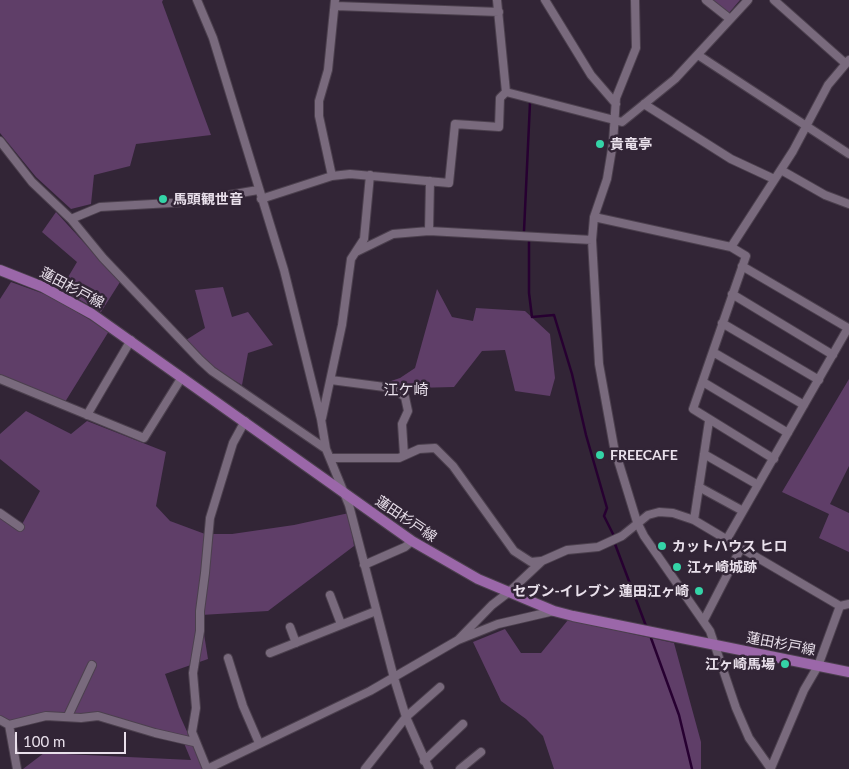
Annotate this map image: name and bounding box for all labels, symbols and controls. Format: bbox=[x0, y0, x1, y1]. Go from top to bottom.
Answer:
place label: 貴竜亭 bbox=[610, 136, 652, 152]
marker: 貴竜亭 bbox=[594, 138, 606, 150]
place label: 馬頭観世音 bbox=[173, 191, 243, 207]
marker: 馬頭観世音 bbox=[157, 193, 169, 205]
street label: 蓮田杉戸線 bbox=[37, 264, 107, 312]
district label: 江ケ崎 bbox=[384, 381, 428, 399]
place label: FREECAFE bbox=[610, 447, 678, 463]
marker: FREECAFE bbox=[594, 449, 606, 461]
street label: 蓮田杉戸線 bbox=[372, 492, 440, 546]
place label: カットハウス ヒロ bbox=[672, 538, 787, 554]
marker: カットハウス ヒロ bbox=[656, 540, 668, 552]
place label: 江ヶ崎城跡 bbox=[687, 559, 757, 575]
marker: 江ヶ崎城跡 bbox=[671, 561, 683, 573]
place label: セブン-イレブン 蓮田江ヶ崎 bbox=[512, 583, 689, 599]
marker: セブン-イレブン 蓮田江ヶ崎 bbox=[693, 585, 705, 597]
street label: 蓮田杉戸線 bbox=[745, 629, 817, 659]
place label: 江ヶ崎馬場 bbox=[705, 656, 775, 672]
marker: 江ヶ崎馬場 bbox=[779, 658, 791, 670]
scale bar bbox=[18, 722, 129, 754]
text: 100 m bbox=[23, 732, 65, 750]

